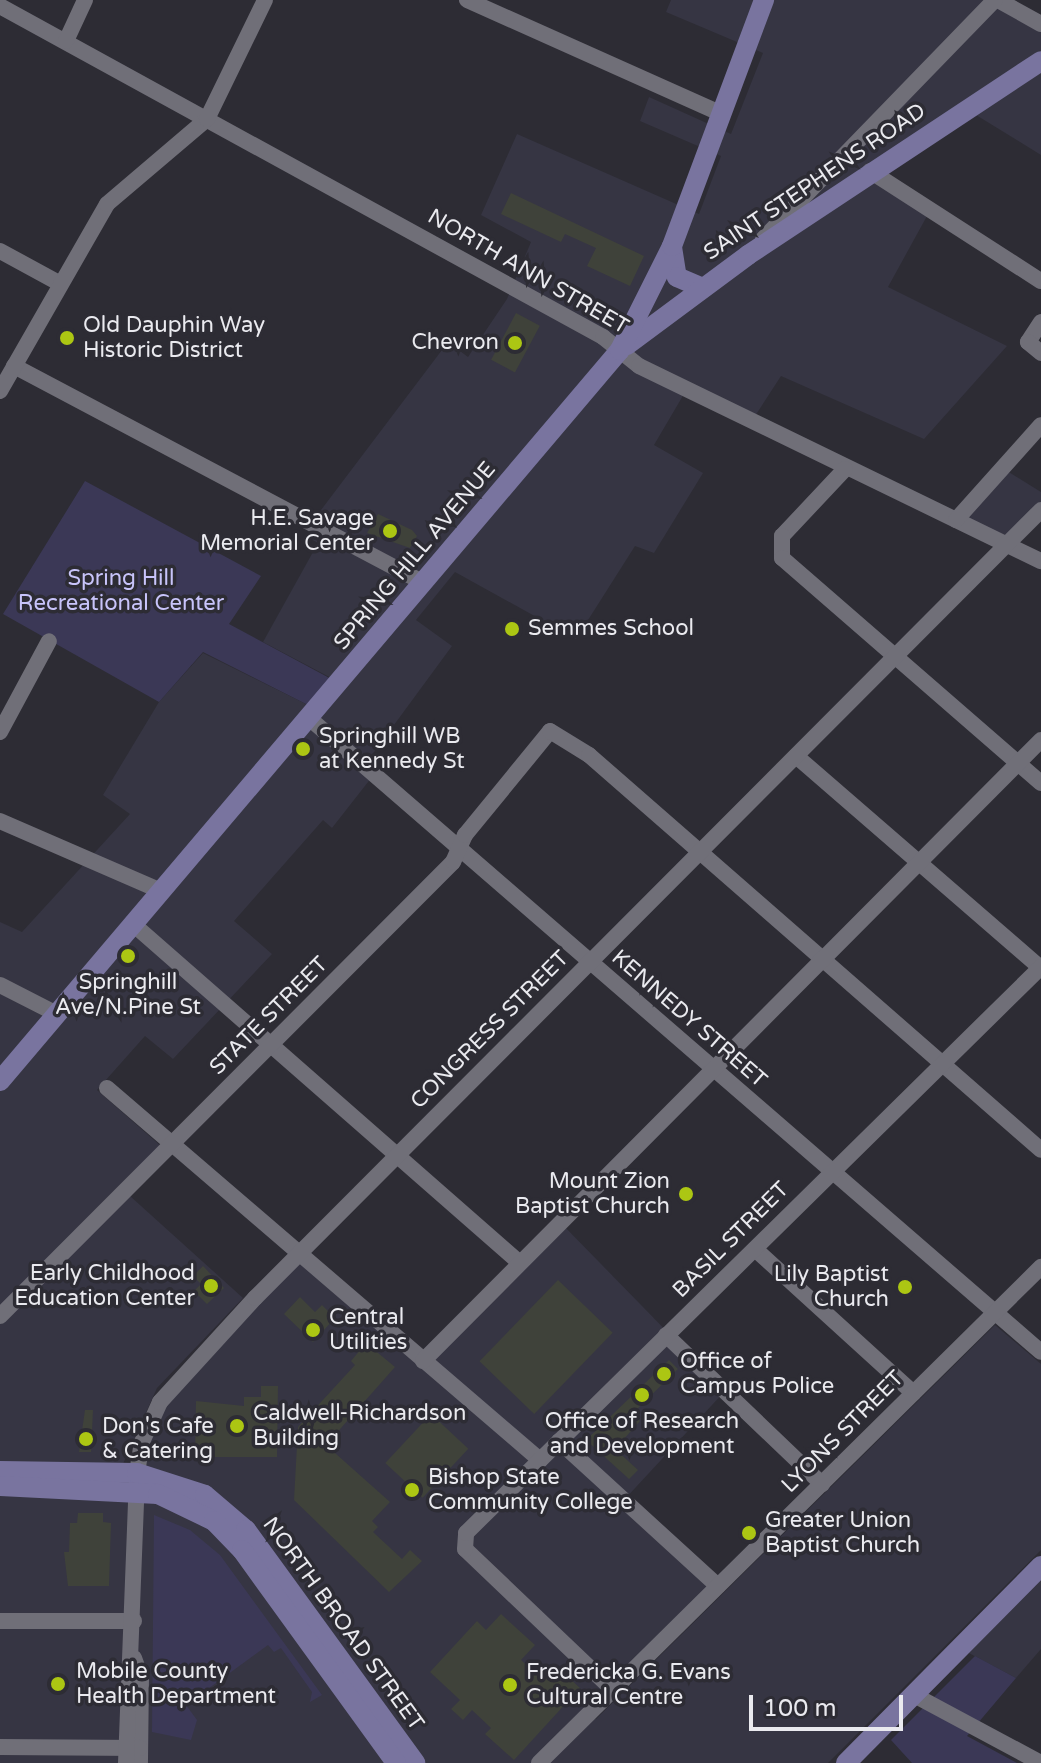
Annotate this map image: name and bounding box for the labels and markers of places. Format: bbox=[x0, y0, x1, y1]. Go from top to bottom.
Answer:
place label: Old Dauphin Way Historic District bbox=[83, 312, 265, 364]
marker: Old Dauphin Way Historic District bbox=[58, 329, 76, 347]
place label: Chevron bbox=[411, 330, 499, 356]
marker: Chevron bbox=[506, 334, 524, 352]
place label: H.E. Savage Memorial Center bbox=[200, 505, 374, 556]
marker: H.E. Savage Memorial Center bbox=[381, 522, 399, 540]
place label: Semmes School bbox=[528, 616, 694, 642]
marker: Semmes School bbox=[503, 620, 521, 638]
place label: Springhill WB at Kennedy St bbox=[319, 723, 465, 774]
marker: Springhill WB at Kennedy St bbox=[294, 740, 312, 758]
marker: Springhill Ave/N.Pine St bbox=[119, 947, 137, 965]
place label: Springhill Ave/N.Pine St bbox=[55, 969, 201, 1020]
place label: Mount Zion Baptist Church bbox=[515, 1168, 670, 1220]
marker: Mount Zion Baptist Church bbox=[677, 1185, 695, 1203]
place label: Early Childhood Education Center bbox=[14, 1260, 195, 1312]
place label: Lily Baptist Church bbox=[774, 1261, 889, 1312]
marker: Early Childhood Education Center bbox=[202, 1277, 220, 1295]
marker: Lily Baptist Church bbox=[896, 1278, 914, 1296]
place label: Central Utilities bbox=[329, 1304, 407, 1356]
marker: Central Utilities bbox=[304, 1321, 322, 1339]
place label: Office of Campus Police bbox=[680, 1348, 834, 1400]
marker: Office of Campus Police bbox=[655, 1365, 673, 1383]
marker: Office of Research and Development bbox=[633, 1386, 651, 1404]
place label: Caldwell-Richardson Building bbox=[253, 1400, 466, 1452]
place label: Office of Research and Development bbox=[545, 1408, 739, 1460]
place label: Don's Cafe & Catering bbox=[102, 1413, 214, 1464]
marker: Caldwell-Richardson Building bbox=[228, 1417, 246, 1435]
marker: Don's Cafe & Catering bbox=[77, 1430, 95, 1448]
place label: Bishop State Community College bbox=[428, 1464, 633, 1516]
marker: Bishop State Community College bbox=[403, 1481, 421, 1499]
place label: Greater Union Baptist Church bbox=[765, 1507, 920, 1558]
marker: Greater Union Baptist Church bbox=[740, 1524, 758, 1542]
place label: Mobile County Health Department bbox=[76, 1658, 276, 1710]
place label: Fredericka G. Evans Cultural Centre bbox=[526, 1659, 731, 1710]
marker: Mobile County Health Department bbox=[47, 1673, 69, 1695]
marker: Fredericka G. Evans Cultural Centre bbox=[501, 1676, 519, 1694]

